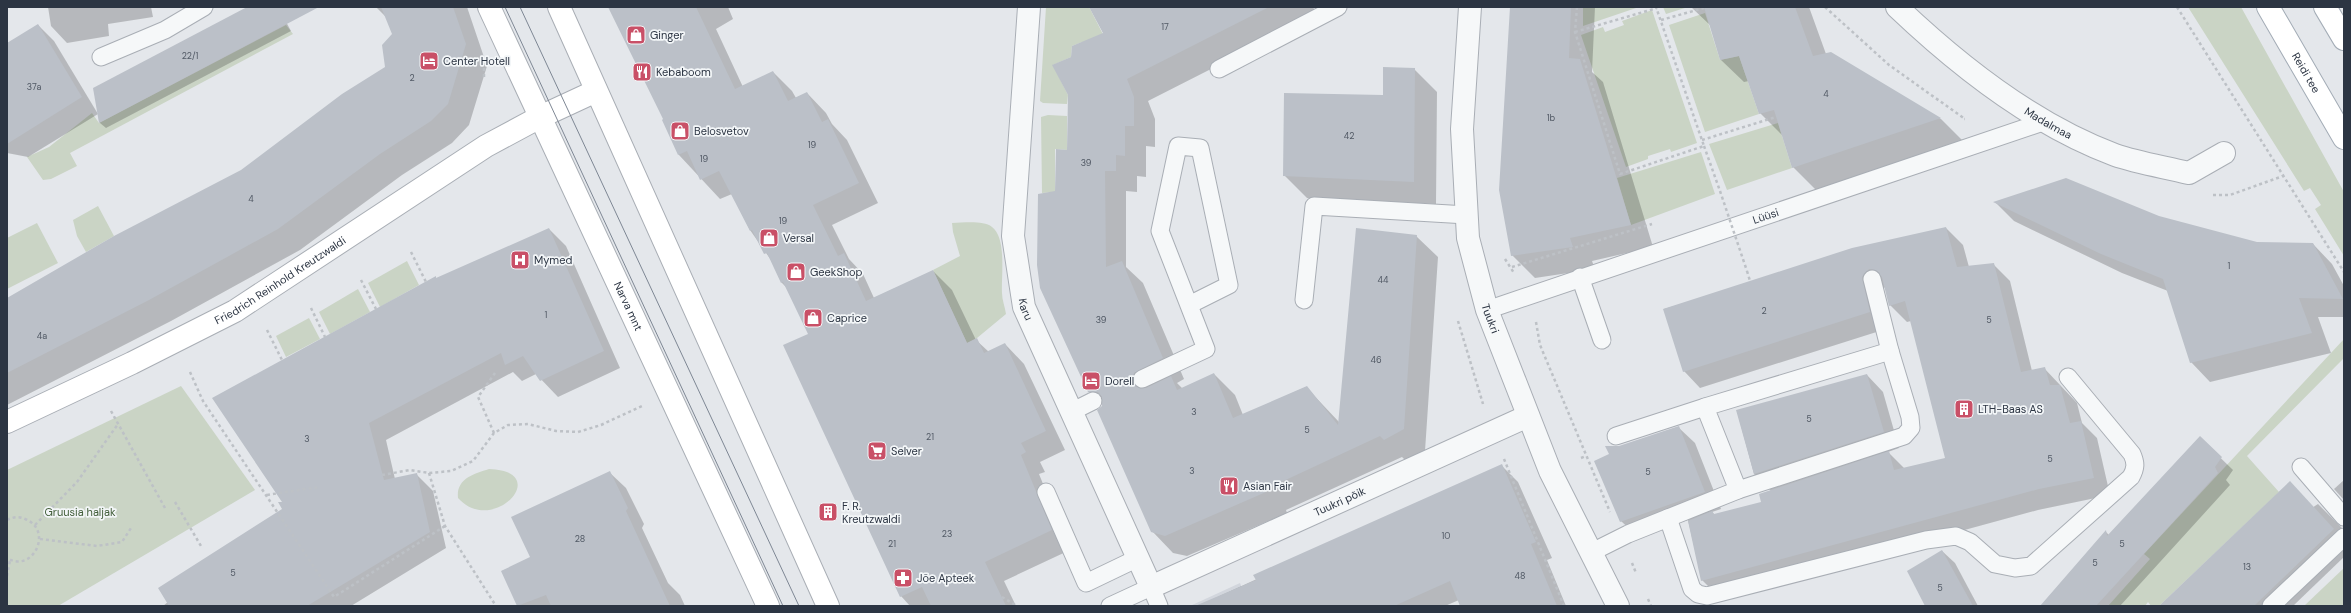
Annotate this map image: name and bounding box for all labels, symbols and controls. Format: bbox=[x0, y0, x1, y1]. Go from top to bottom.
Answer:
house number: 17 bbox=[1161, 21, 1169, 33]
shop icon: Ginger bbox=[625, 24, 647, 46]
place label: Ginger bbox=[650, 28, 684, 42]
house number: 22/1 bbox=[182, 50, 199, 62]
hotel icon: Center Hotell bbox=[418, 50, 440, 72]
street label: Reidi tee bbox=[2289, 50, 2323, 95]
place label: Center Hotell bbox=[443, 54, 510, 68]
restaurant icon: Kebaboom bbox=[631, 61, 653, 83]
place label: Kebaboom bbox=[656, 65, 711, 79]
house number: 2 bbox=[409, 72, 415, 84]
house number: 37a bbox=[27, 81, 41, 93]
house number: 4 bbox=[1823, 88, 1829, 100]
street label: Madalmaa bbox=[2022, 104, 2074, 142]
house number: 1b bbox=[1547, 112, 1556, 124]
shop icon: Belosvetov bbox=[669, 120, 691, 142]
place label: Belosvetov bbox=[694, 124, 749, 138]
house number: 42 bbox=[1344, 130, 1354, 142]
house number: 19 bbox=[808, 139, 817, 151]
house number: 19 bbox=[700, 153, 709, 165]
house number: 39 bbox=[1081, 157, 1092, 169]
house number: 4 bbox=[248, 193, 254, 205]
street label: Lüüsi bbox=[1751, 205, 1780, 227]
house number: 19 bbox=[779, 215, 788, 227]
shop icon: Versal bbox=[758, 227, 780, 249]
place label: Versal bbox=[783, 231, 814, 245]
street label: Friedrich Reinhold Kreutzwaldi bbox=[212, 233, 348, 327]
hospital icon: Mymed bbox=[509, 249, 531, 271]
place label: Mymed bbox=[534, 253, 572, 267]
house number: 1 bbox=[2228, 260, 2231, 272]
shop icon: GeekShop bbox=[785, 261, 807, 283]
place label: GeekShop bbox=[810, 265, 863, 279]
house number: 44 bbox=[1378, 274, 1389, 286]
street label: Narva mnt bbox=[611, 279, 646, 333]
street label: Karu bbox=[1016, 297, 1036, 323]
street label: Tuukri bbox=[1479, 302, 1502, 335]
house number: 2 bbox=[1761, 305, 1767, 317]
shop icon: Caprice bbox=[802, 307, 824, 329]
house number: 1 bbox=[545, 309, 548, 321]
place label: Caprice bbox=[827, 311, 867, 325]
house number: 39 bbox=[1096, 314, 1107, 326]
house number: 5 bbox=[1986, 314, 1992, 326]
house number: 4a bbox=[37, 330, 47, 342]
house number: 46 bbox=[1370, 354, 1382, 366]
hotel icon: Dorell bbox=[1080, 370, 1102, 392]
place label: Dorell bbox=[1105, 374, 1134, 388]
building icon: LTH-Baas AS bbox=[1953, 398, 1975, 420]
place label: LTH-Baas AS bbox=[1978, 402, 2043, 416]
house number: 3 bbox=[1191, 406, 1197, 418]
house number: 5 bbox=[1806, 413, 1812, 425]
house number: 5 bbox=[1304, 424, 1310, 436]
house number: 21 bbox=[926, 431, 934, 443]
house number: 3 bbox=[304, 433, 310, 445]
supermarket icon: Selver bbox=[866, 440, 888, 462]
place label: Selver bbox=[891, 444, 922, 458]
house number: 5 bbox=[2047, 453, 2053, 465]
house number: 3 bbox=[1189, 465, 1195, 477]
house number: 5 bbox=[1645, 466, 1651, 478]
restaurant icon: Asian Fair bbox=[1218, 475, 1240, 497]
place label: Asian Fair bbox=[1243, 479, 1292, 493]
street label: Tuukri põik bbox=[1312, 484, 1368, 519]
place label: F. R. Kreutzwaldi bbox=[842, 499, 900, 526]
building icon: F. R. Kreutzwaldi bbox=[817, 501, 839, 523]
park label: Gruusia haljak bbox=[44, 505, 116, 519]
house number: 23 bbox=[942, 528, 952, 540]
house number: 10 bbox=[1442, 530, 1450, 542]
house number: 28 bbox=[575, 533, 585, 545]
house number: 21 bbox=[888, 538, 896, 550]
house number: 5 bbox=[2119, 538, 2125, 550]
house number: 5 bbox=[2092, 557, 2098, 569]
house number: 13 bbox=[2243, 561, 2251, 573]
house number: 5 bbox=[230, 567, 236, 579]
pharmacy icon: Jõe Apteek bbox=[892, 567, 914, 589]
house number: 48 bbox=[1515, 570, 1525, 582]
place label: Jõe Apteek bbox=[917, 571, 975, 585]
house number: 5 bbox=[1937, 582, 1943, 594]

